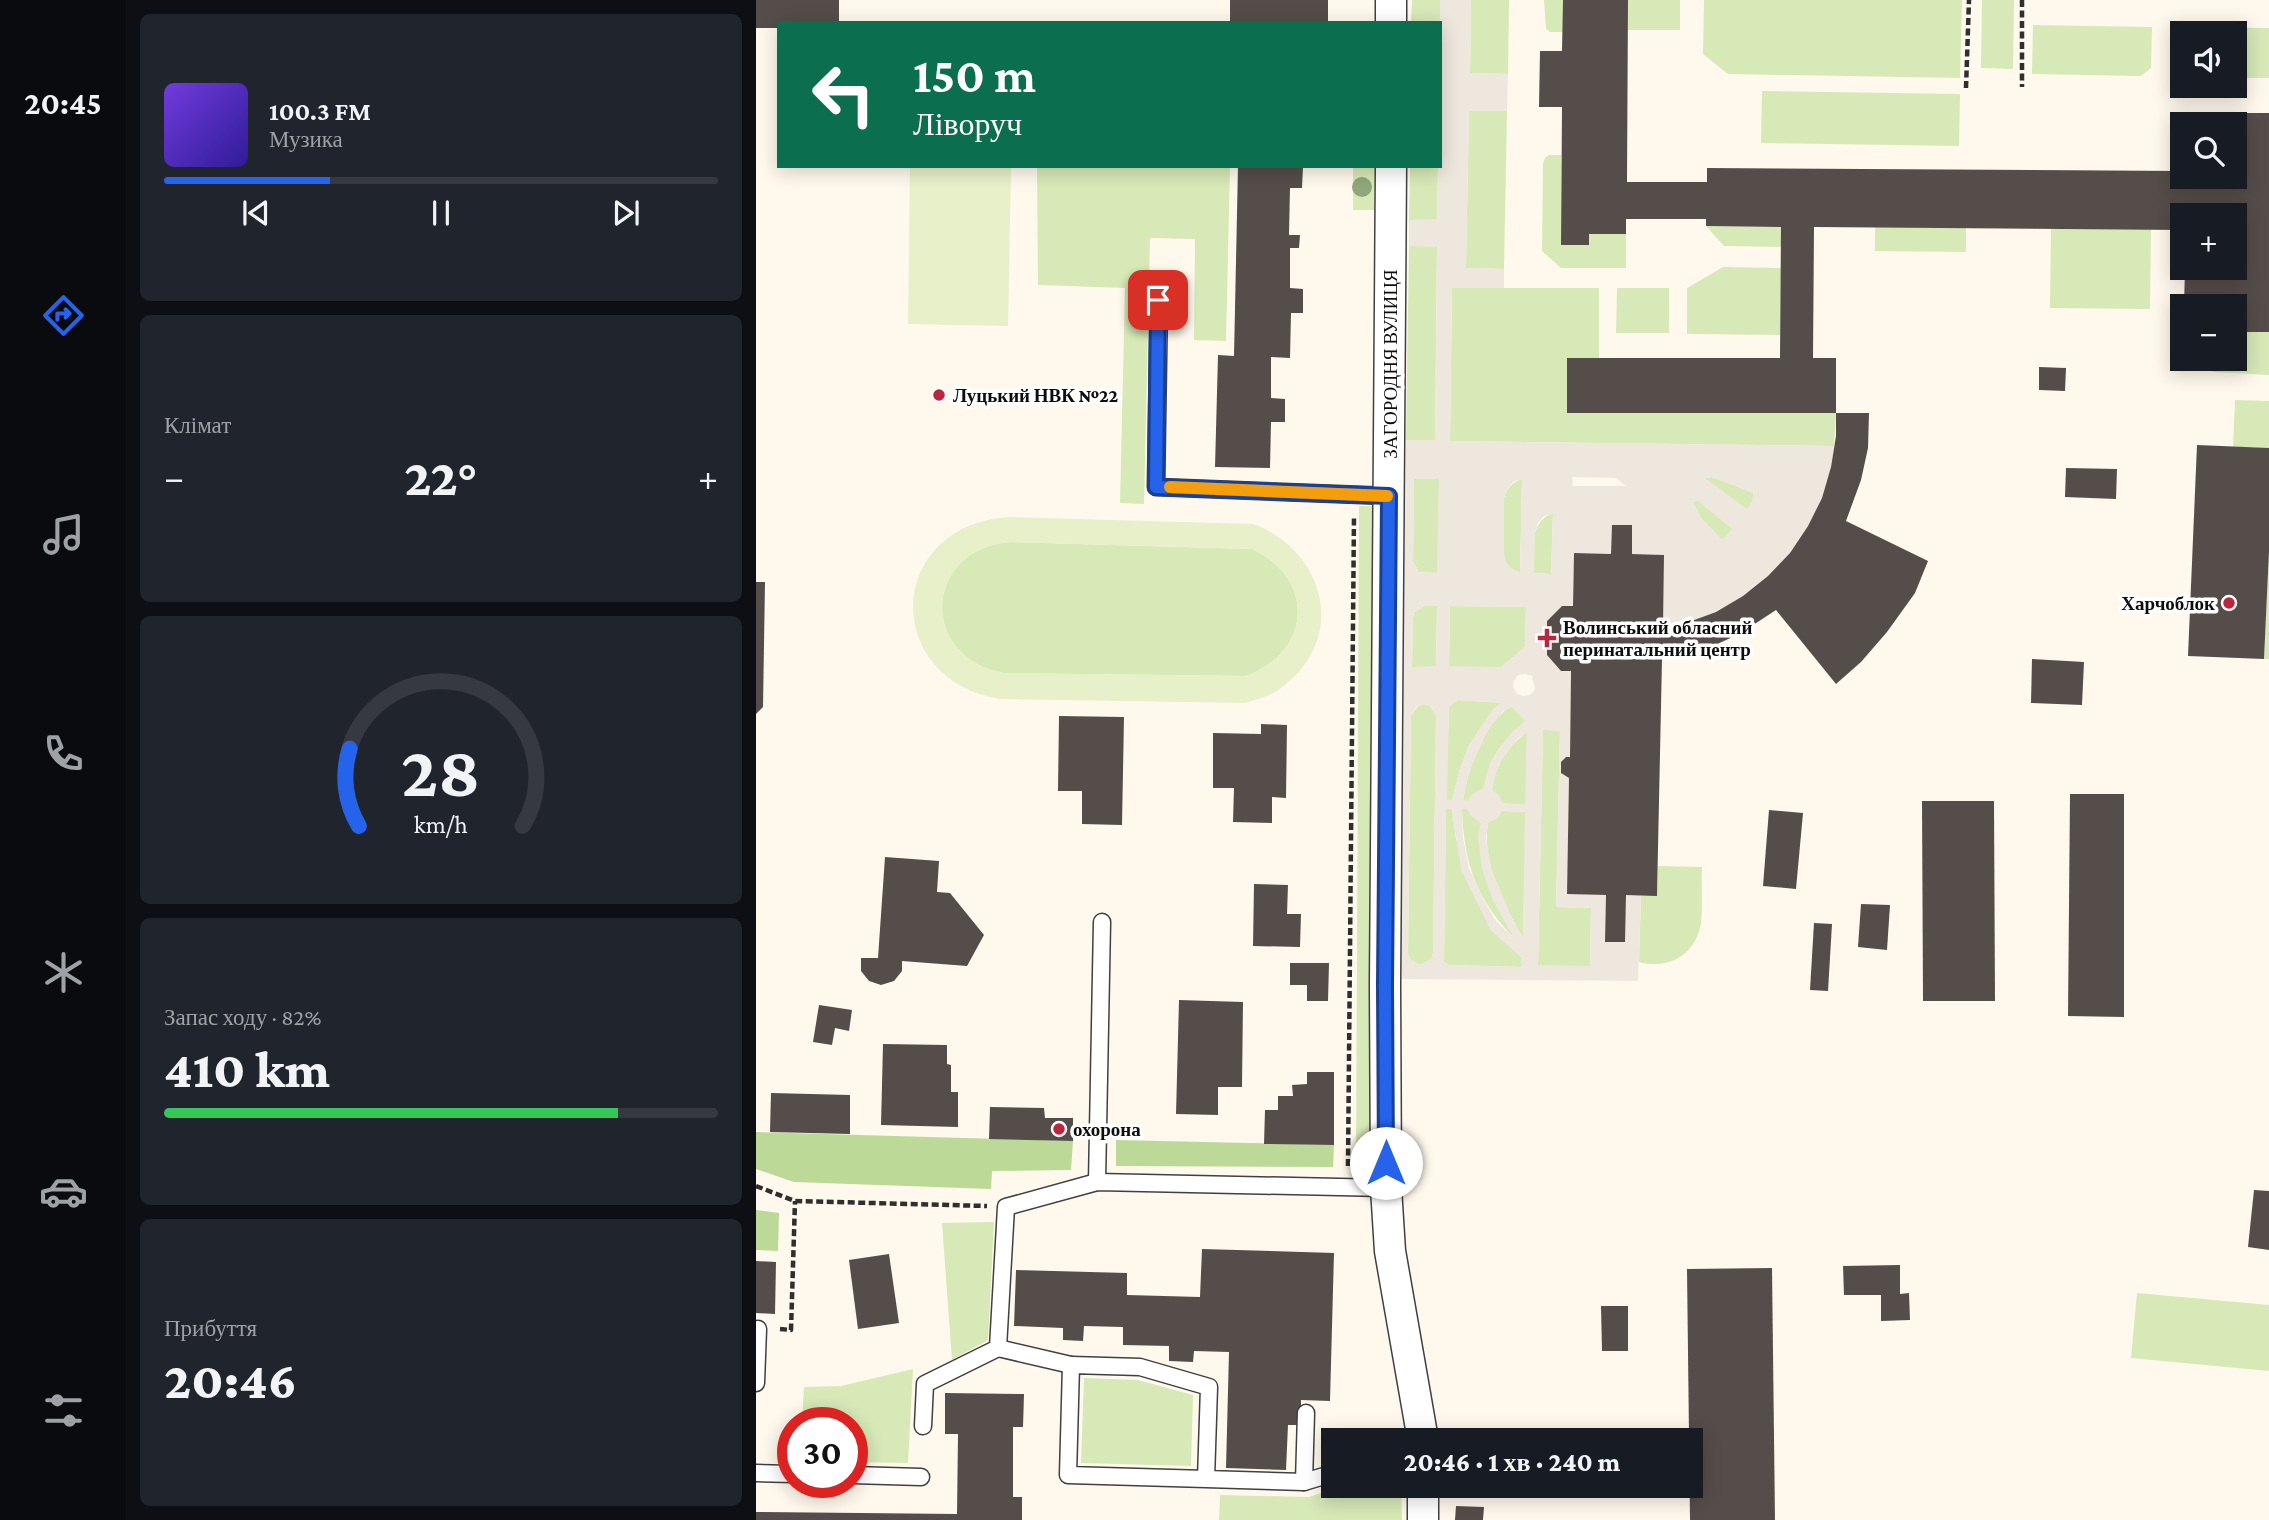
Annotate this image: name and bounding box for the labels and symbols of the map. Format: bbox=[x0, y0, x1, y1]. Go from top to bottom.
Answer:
street label: ЗАГОРОДНЯ ВУЛИЦЯ bbox=[1380, 269, 1401, 459]
pin bbox=[1128, 270, 1188, 330]
place label: Луцький НВК №22 bbox=[953, 385, 1119, 406]
marker: Луцький НВК №22 bbox=[931, 387, 947, 403]
place label: Харчоблок bbox=[2121, 593, 2215, 614]
marker: Харчоблок bbox=[2221, 595, 2237, 611]
place label: Волинський обласний перинатальний центр bbox=[1563, 617, 1752, 660]
marker: Волинський обласний перинатальний центр bbox=[1537, 628, 1557, 648]
place label: охорона bbox=[1073, 1119, 1141, 1140]
marker: охорона bbox=[1051, 1121, 1067, 1137]
position arrow bbox=[1349, 1126, 1423, 1200]
speed limit sign: 30 bbox=[777, 1407, 868, 1498]

